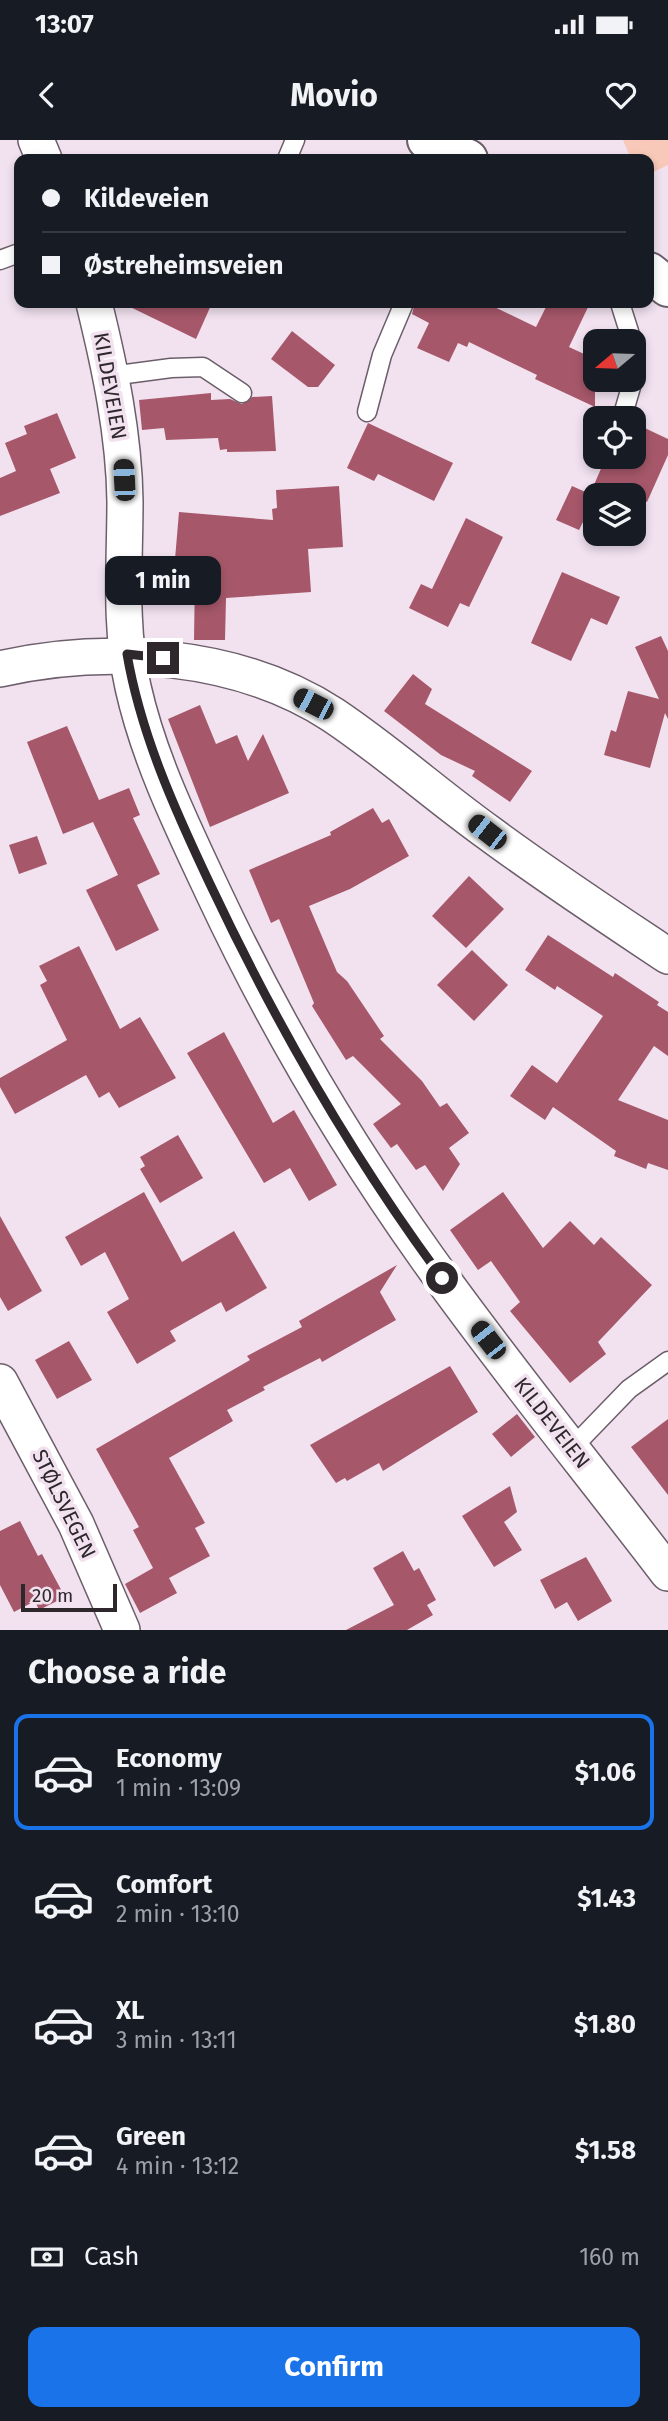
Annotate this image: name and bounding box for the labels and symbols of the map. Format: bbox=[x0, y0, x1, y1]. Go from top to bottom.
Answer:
north arrow bbox=[583, 329, 646, 392]
street label: KILDEVEIEN bbox=[88, 330, 132, 442]
car bbox=[113, 458, 136, 502]
callout: 1 min bbox=[105, 556, 221, 606]
route end bbox=[147, 642, 179, 674]
car bbox=[290, 685, 337, 723]
car bbox=[464, 811, 511, 853]
route start bbox=[426, 1262, 458, 1294]
car bbox=[467, 1317, 510, 1363]
street label: KILDEVEIEN bbox=[508, 1372, 596, 1474]
street label: STØLSVEGEN bbox=[26, 1445, 102, 1563]
scale bar bbox=[21, 1581, 117, 1613]

